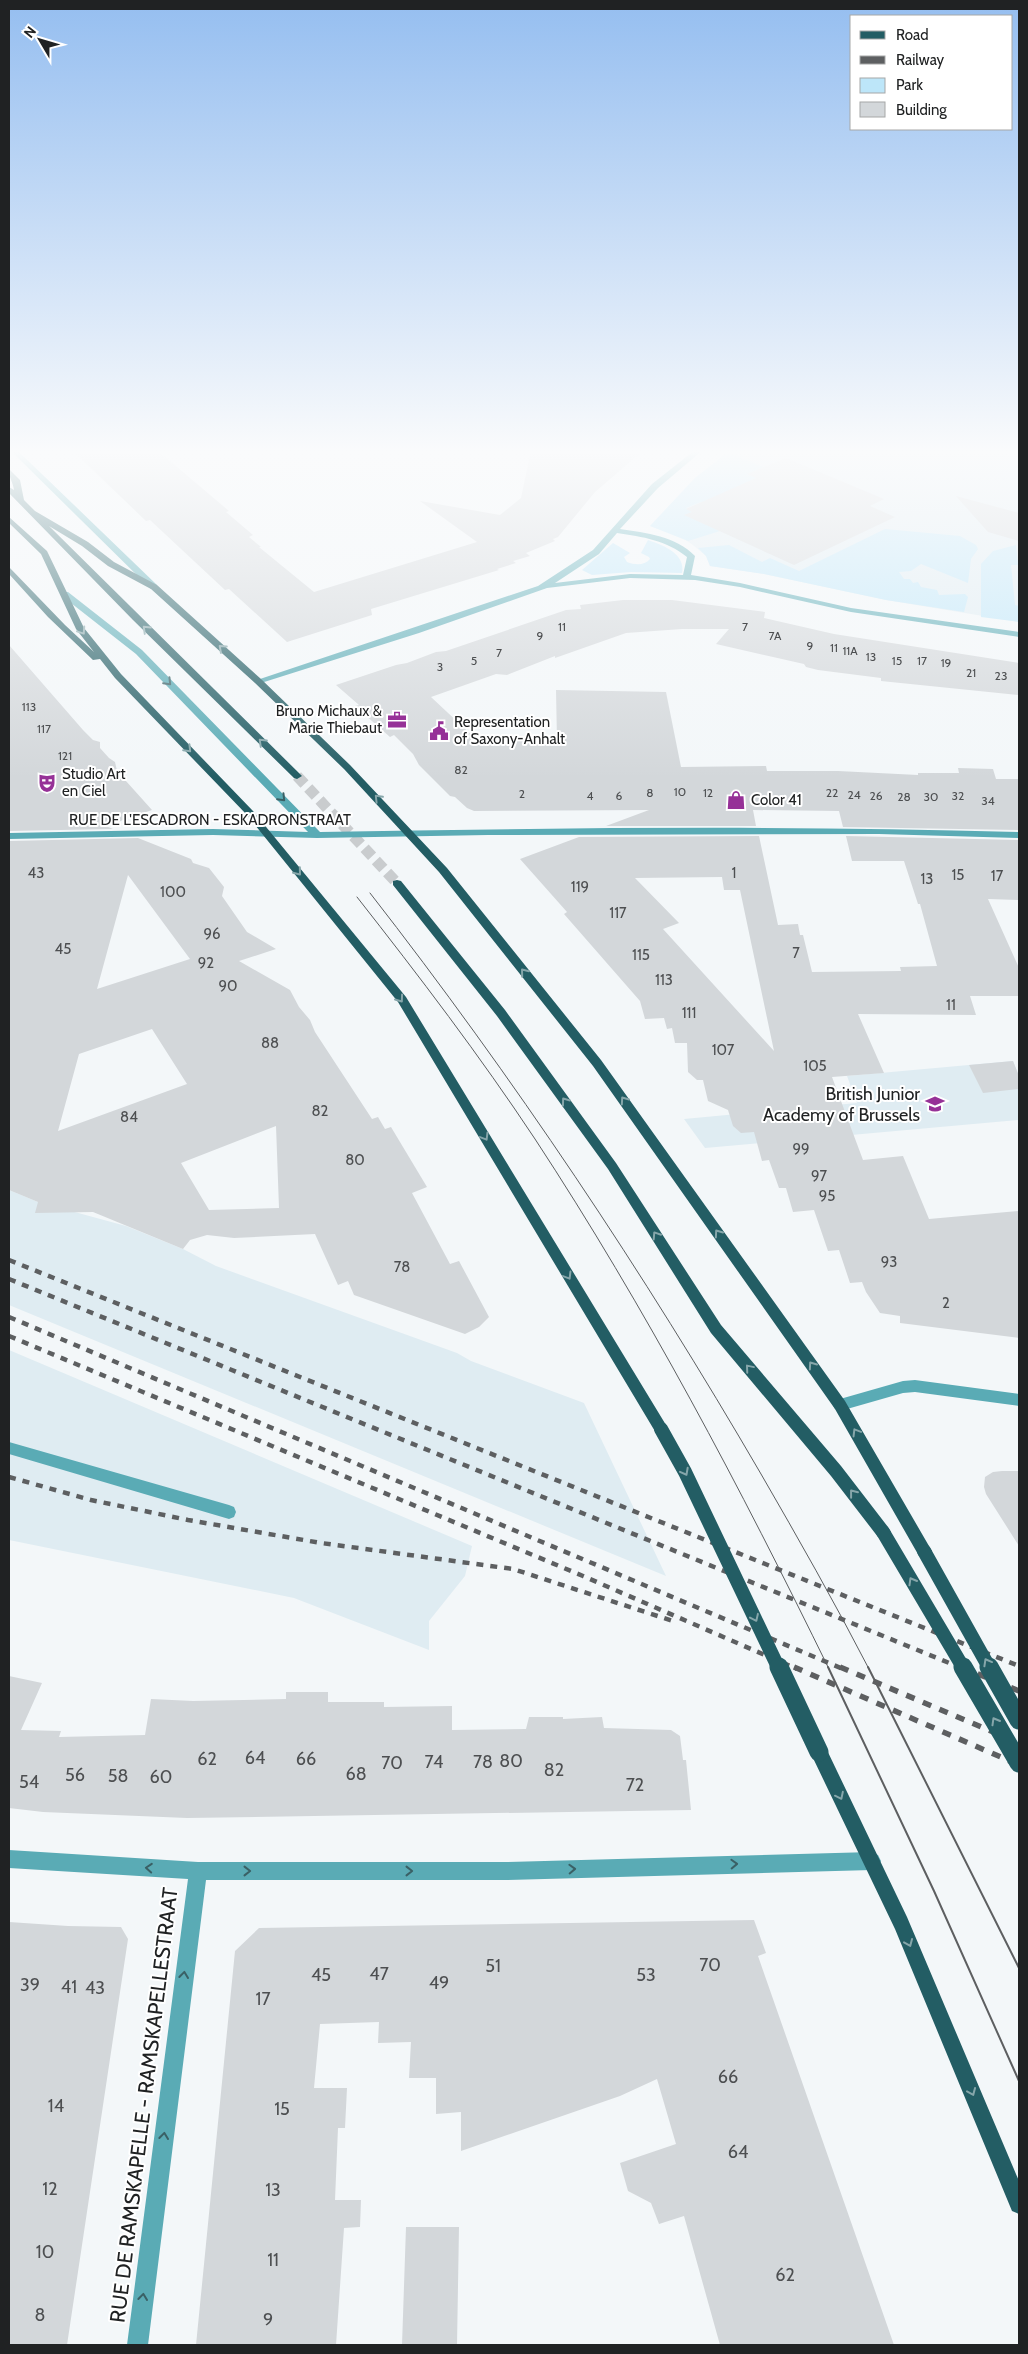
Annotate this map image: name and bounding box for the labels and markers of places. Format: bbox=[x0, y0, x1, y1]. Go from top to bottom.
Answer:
place label: Bruno Michaux & Marie Thiebaut bbox=[276, 702, 382, 737]
office icon: Bruno Michaux & Marie Thiebaut bbox=[386, 709, 408, 731]
place label: Representation of Saxony-Anhalt bbox=[454, 713, 565, 748]
public building icon: Representation of Saxony-Anhalt bbox=[428, 720, 450, 742]
place label: Studio Art en Ciel bbox=[62, 765, 126, 800]
theatre icon: Studio Art en Ciel bbox=[36, 772, 58, 794]
shop icon: Color 41 bbox=[725, 789, 747, 811]
place label: Color 41 bbox=[751, 791, 802, 809]
place label: British Junior Academy of Brussels bbox=[763, 1083, 920, 1126]
school or university icon: British Junior Academy of Brussels bbox=[924, 1093, 946, 1115]

